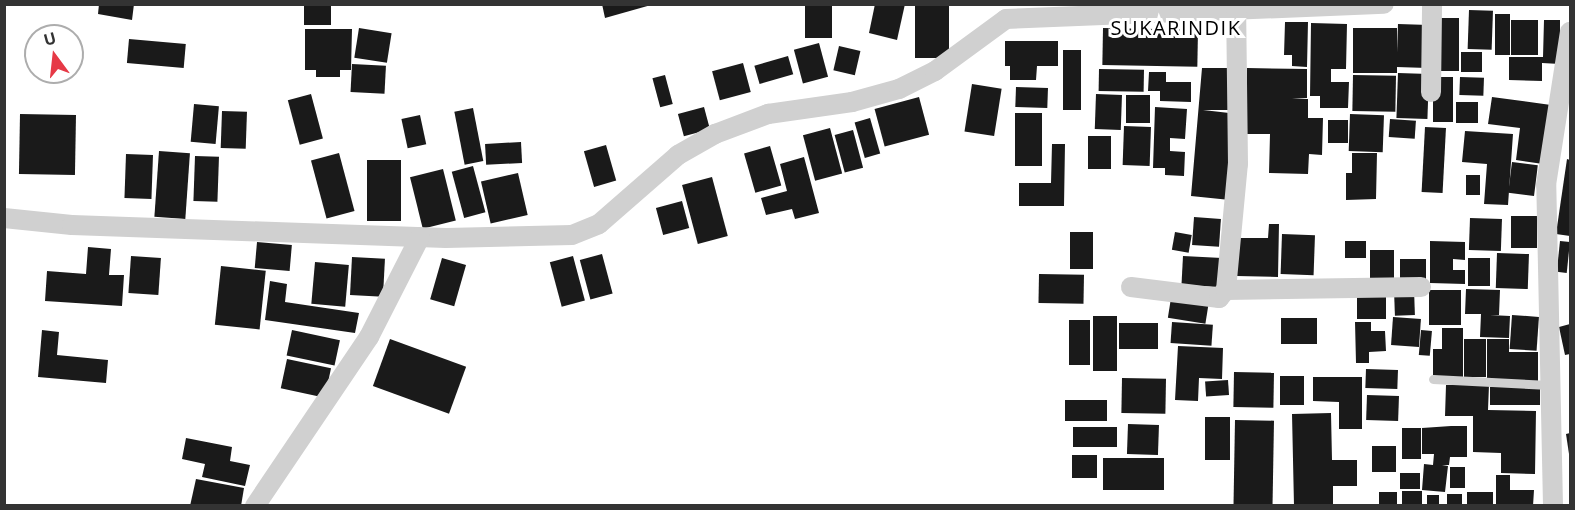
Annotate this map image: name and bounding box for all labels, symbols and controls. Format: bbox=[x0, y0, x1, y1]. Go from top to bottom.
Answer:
district label: SUKARINDIK bbox=[1111, 15, 1241, 39]
north arrow bbox=[24, 24, 84, 84]
text: U bbox=[41, 26, 59, 51]

